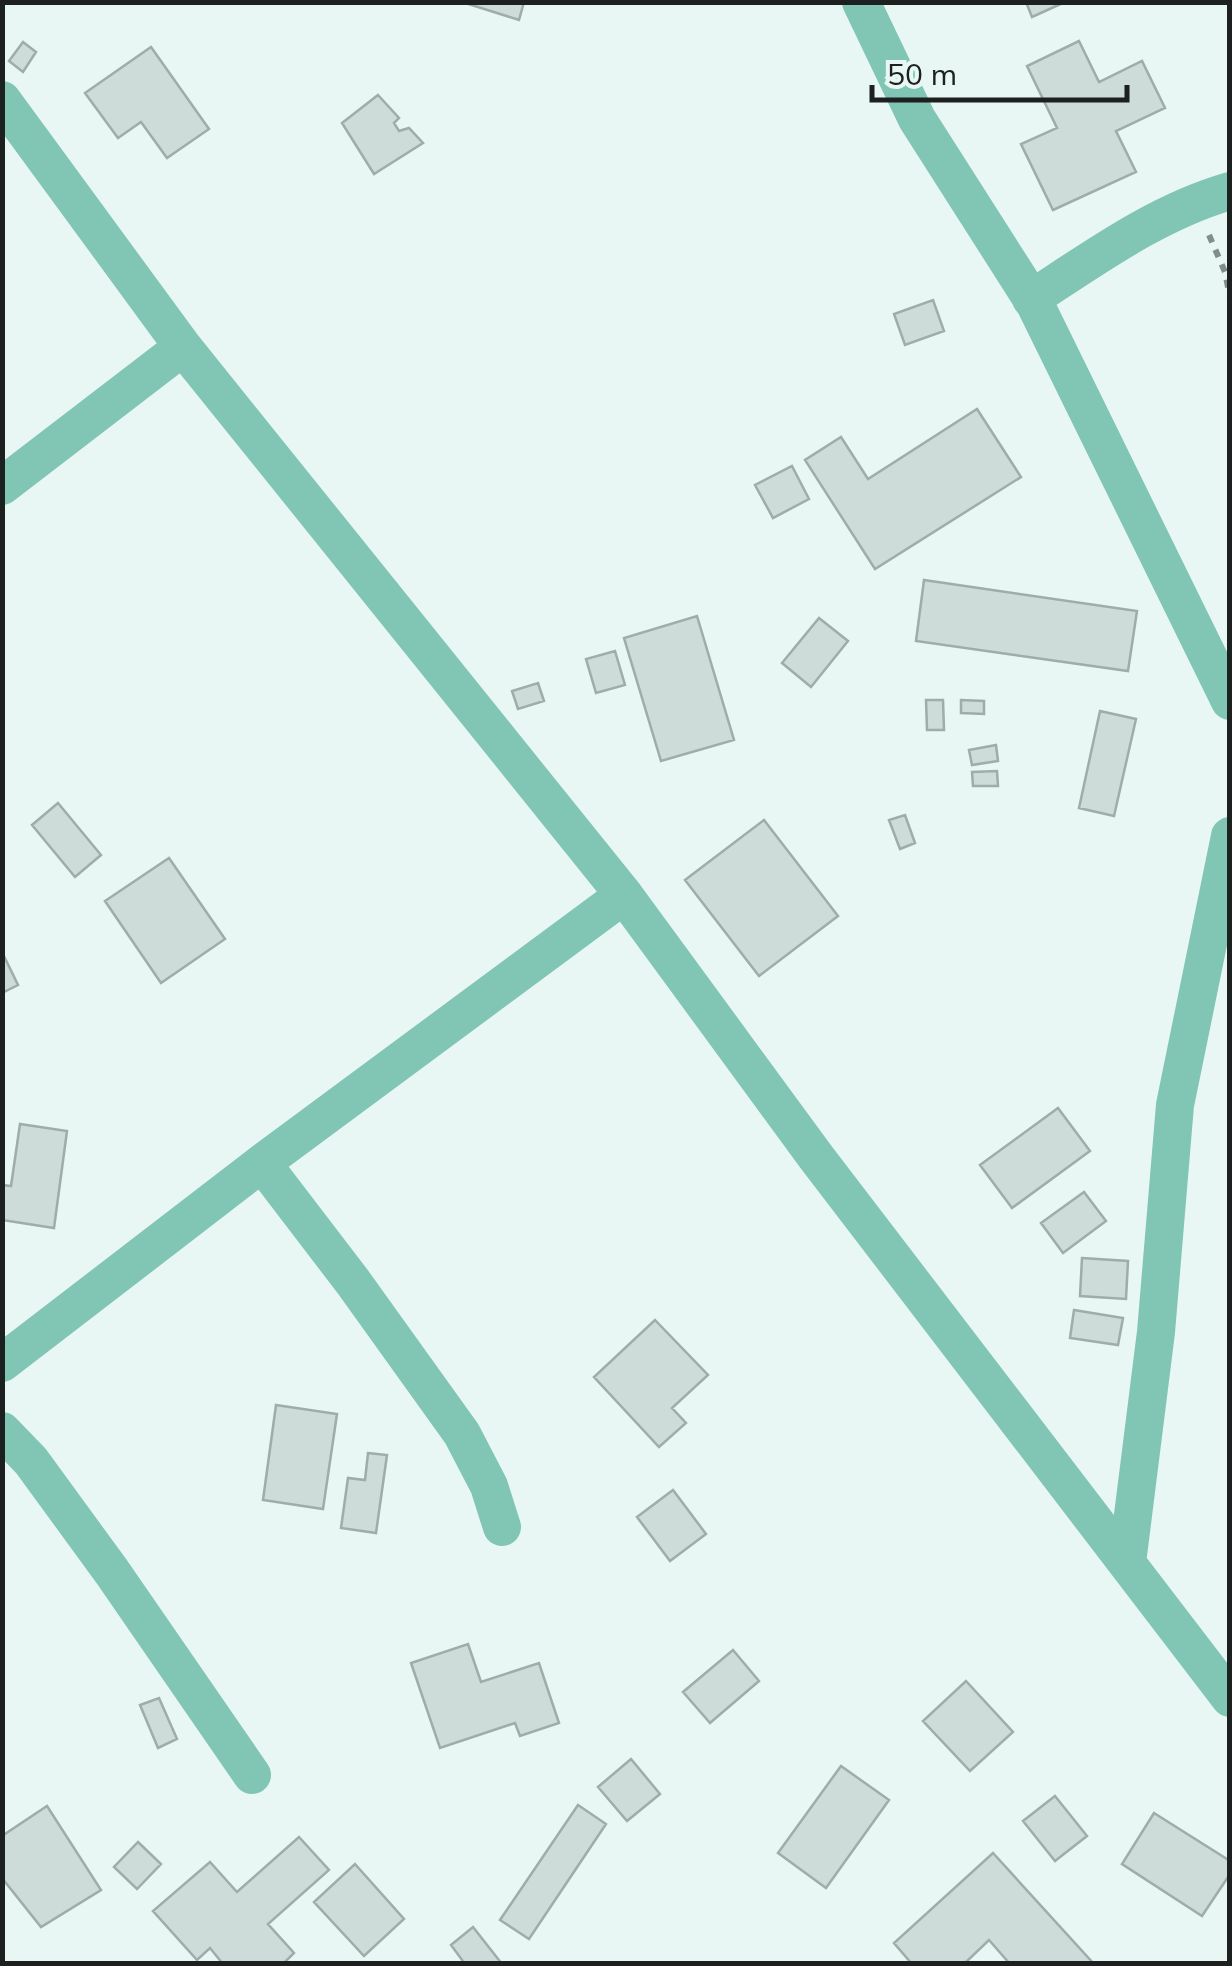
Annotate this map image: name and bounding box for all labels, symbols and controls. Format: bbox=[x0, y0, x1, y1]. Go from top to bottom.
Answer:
scale bar bbox=[872, 40, 1127, 102]
text: 50 m bbox=[887, 55, 957, 93]

